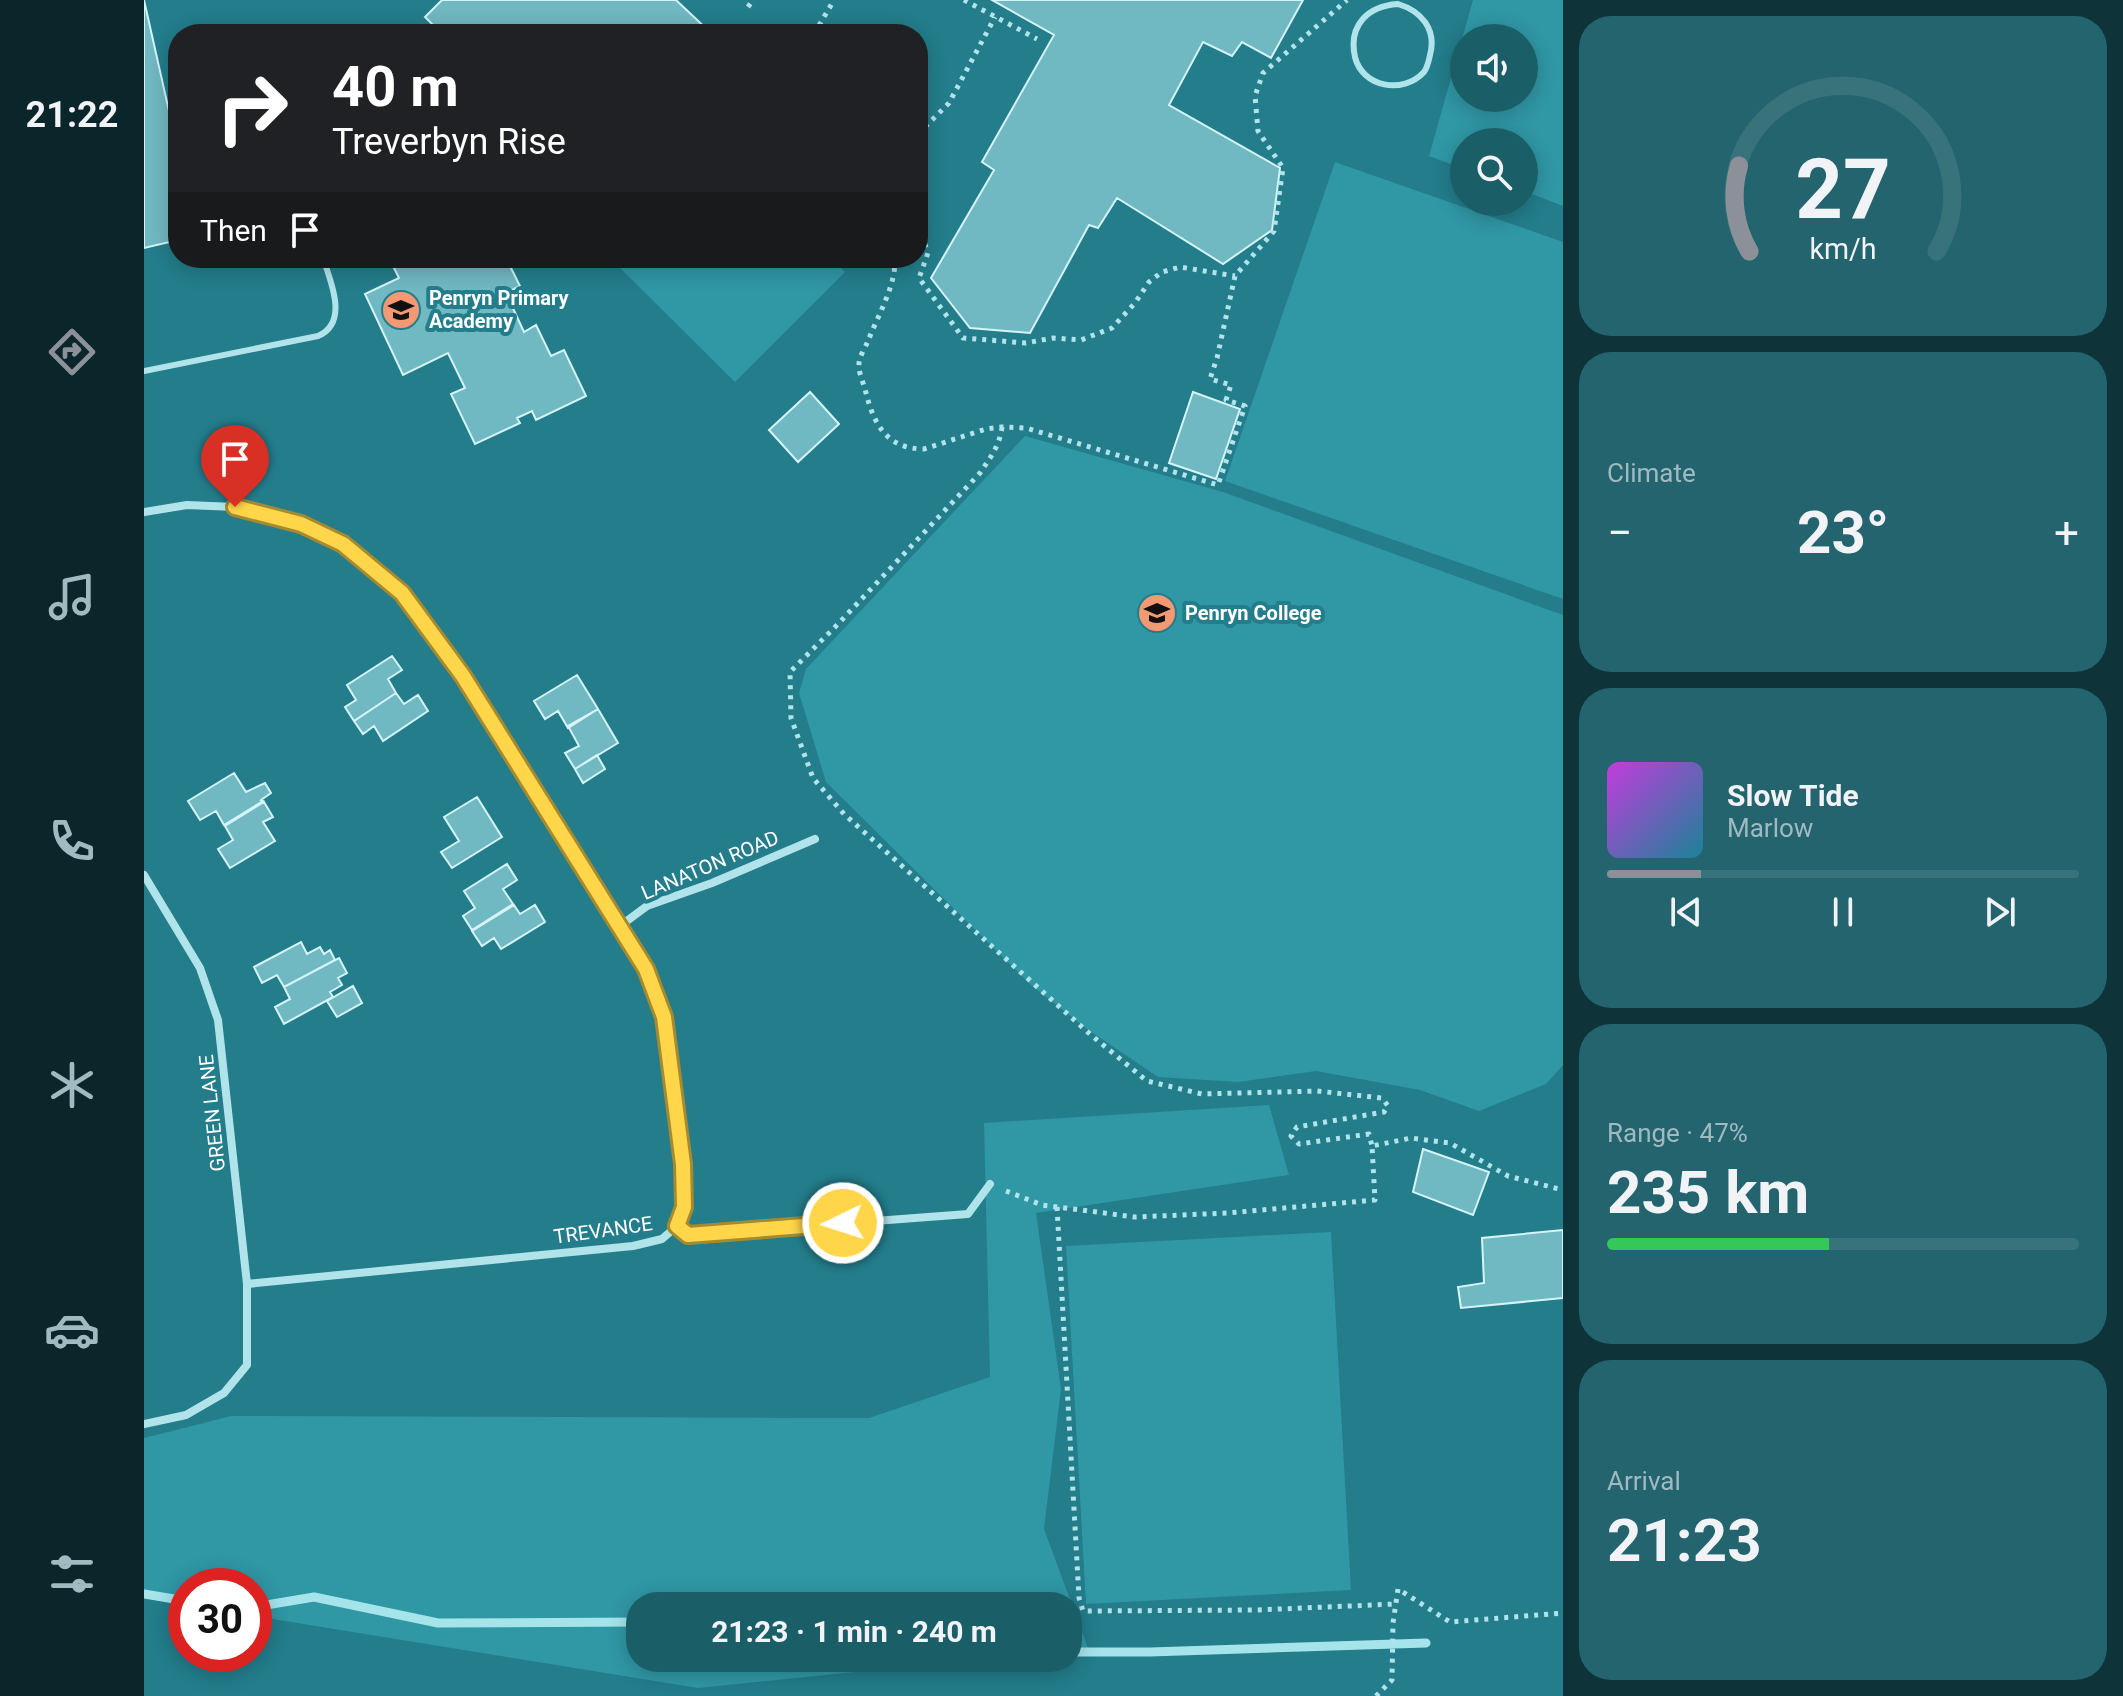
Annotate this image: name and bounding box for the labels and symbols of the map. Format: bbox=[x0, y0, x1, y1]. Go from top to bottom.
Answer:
place label: Penryn Primary Academy bbox=[429, 286, 570, 333]
school or university icon: Penryn Primary Academy bbox=[380, 289, 422, 331]
pin bbox=[201, 425, 269, 507]
school or university icon: Penryn College bbox=[1136, 592, 1178, 634]
place label: Penryn College bbox=[1185, 601, 1322, 625]
street label: LANATON ROAD bbox=[638, 825, 782, 905]
street label: GREEN LANE bbox=[194, 1053, 230, 1173]
position arrow bbox=[801, 1181, 885, 1265]
street label: TREVANCE bbox=[552, 1211, 654, 1249]
speed limit sign: 30 bbox=[168, 1568, 272, 1672]

